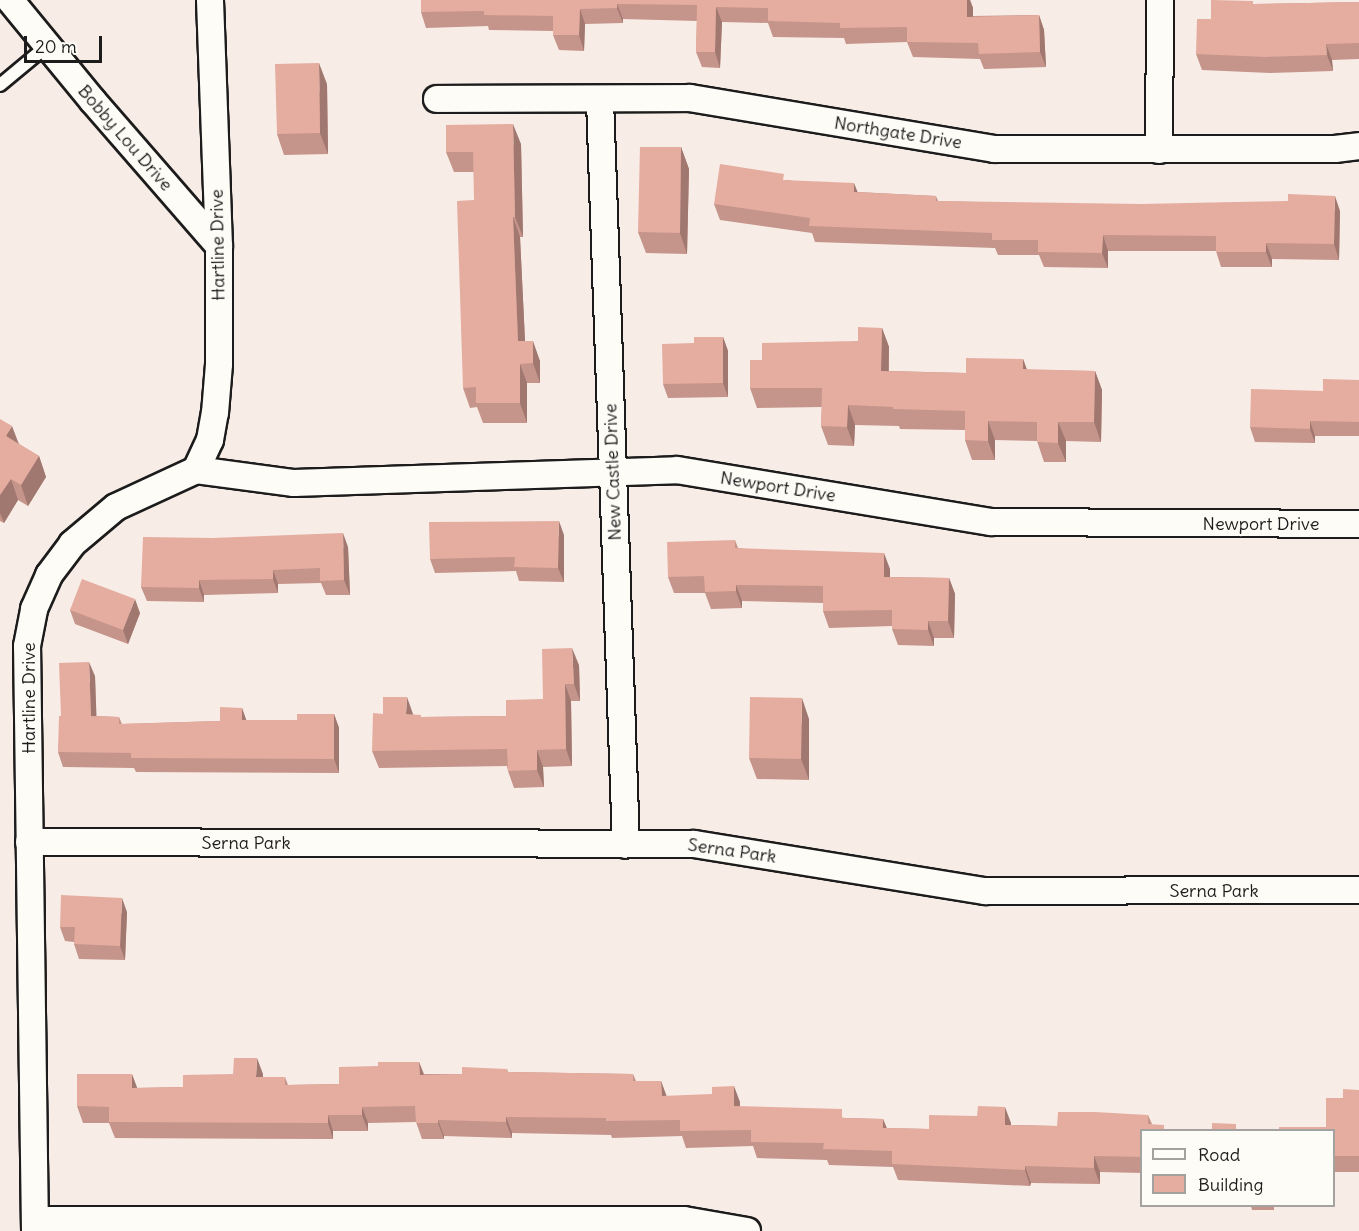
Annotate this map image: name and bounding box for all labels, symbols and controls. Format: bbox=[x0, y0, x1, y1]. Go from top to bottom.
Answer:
scale bar bbox=[27, 24, 105, 62]
text: 20 m bbox=[35, 35, 77, 58]
street label: Bobby Lou Drive bbox=[73, 81, 177, 195]
street label: Northgate Drive bbox=[833, 112, 963, 154]
street label: Hartline Drive bbox=[206, 189, 230, 301]
street label: New Castle Drive bbox=[600, 403, 626, 541]
street label: Newport Drive bbox=[719, 467, 837, 507]
street label: Newport Drive bbox=[1203, 513, 1319, 535]
street label: Hartline Drive bbox=[18, 642, 40, 754]
street label: Serna Park bbox=[201, 832, 291, 854]
street label: Serna Park bbox=[686, 834, 778, 868]
street label: Serna Park bbox=[1169, 880, 1259, 902]
legend bbox=[1140, 1129, 1335, 1207]
text: Road bbox=[1198, 1143, 1240, 1166]
text: Building bbox=[1198, 1173, 1263, 1196]

